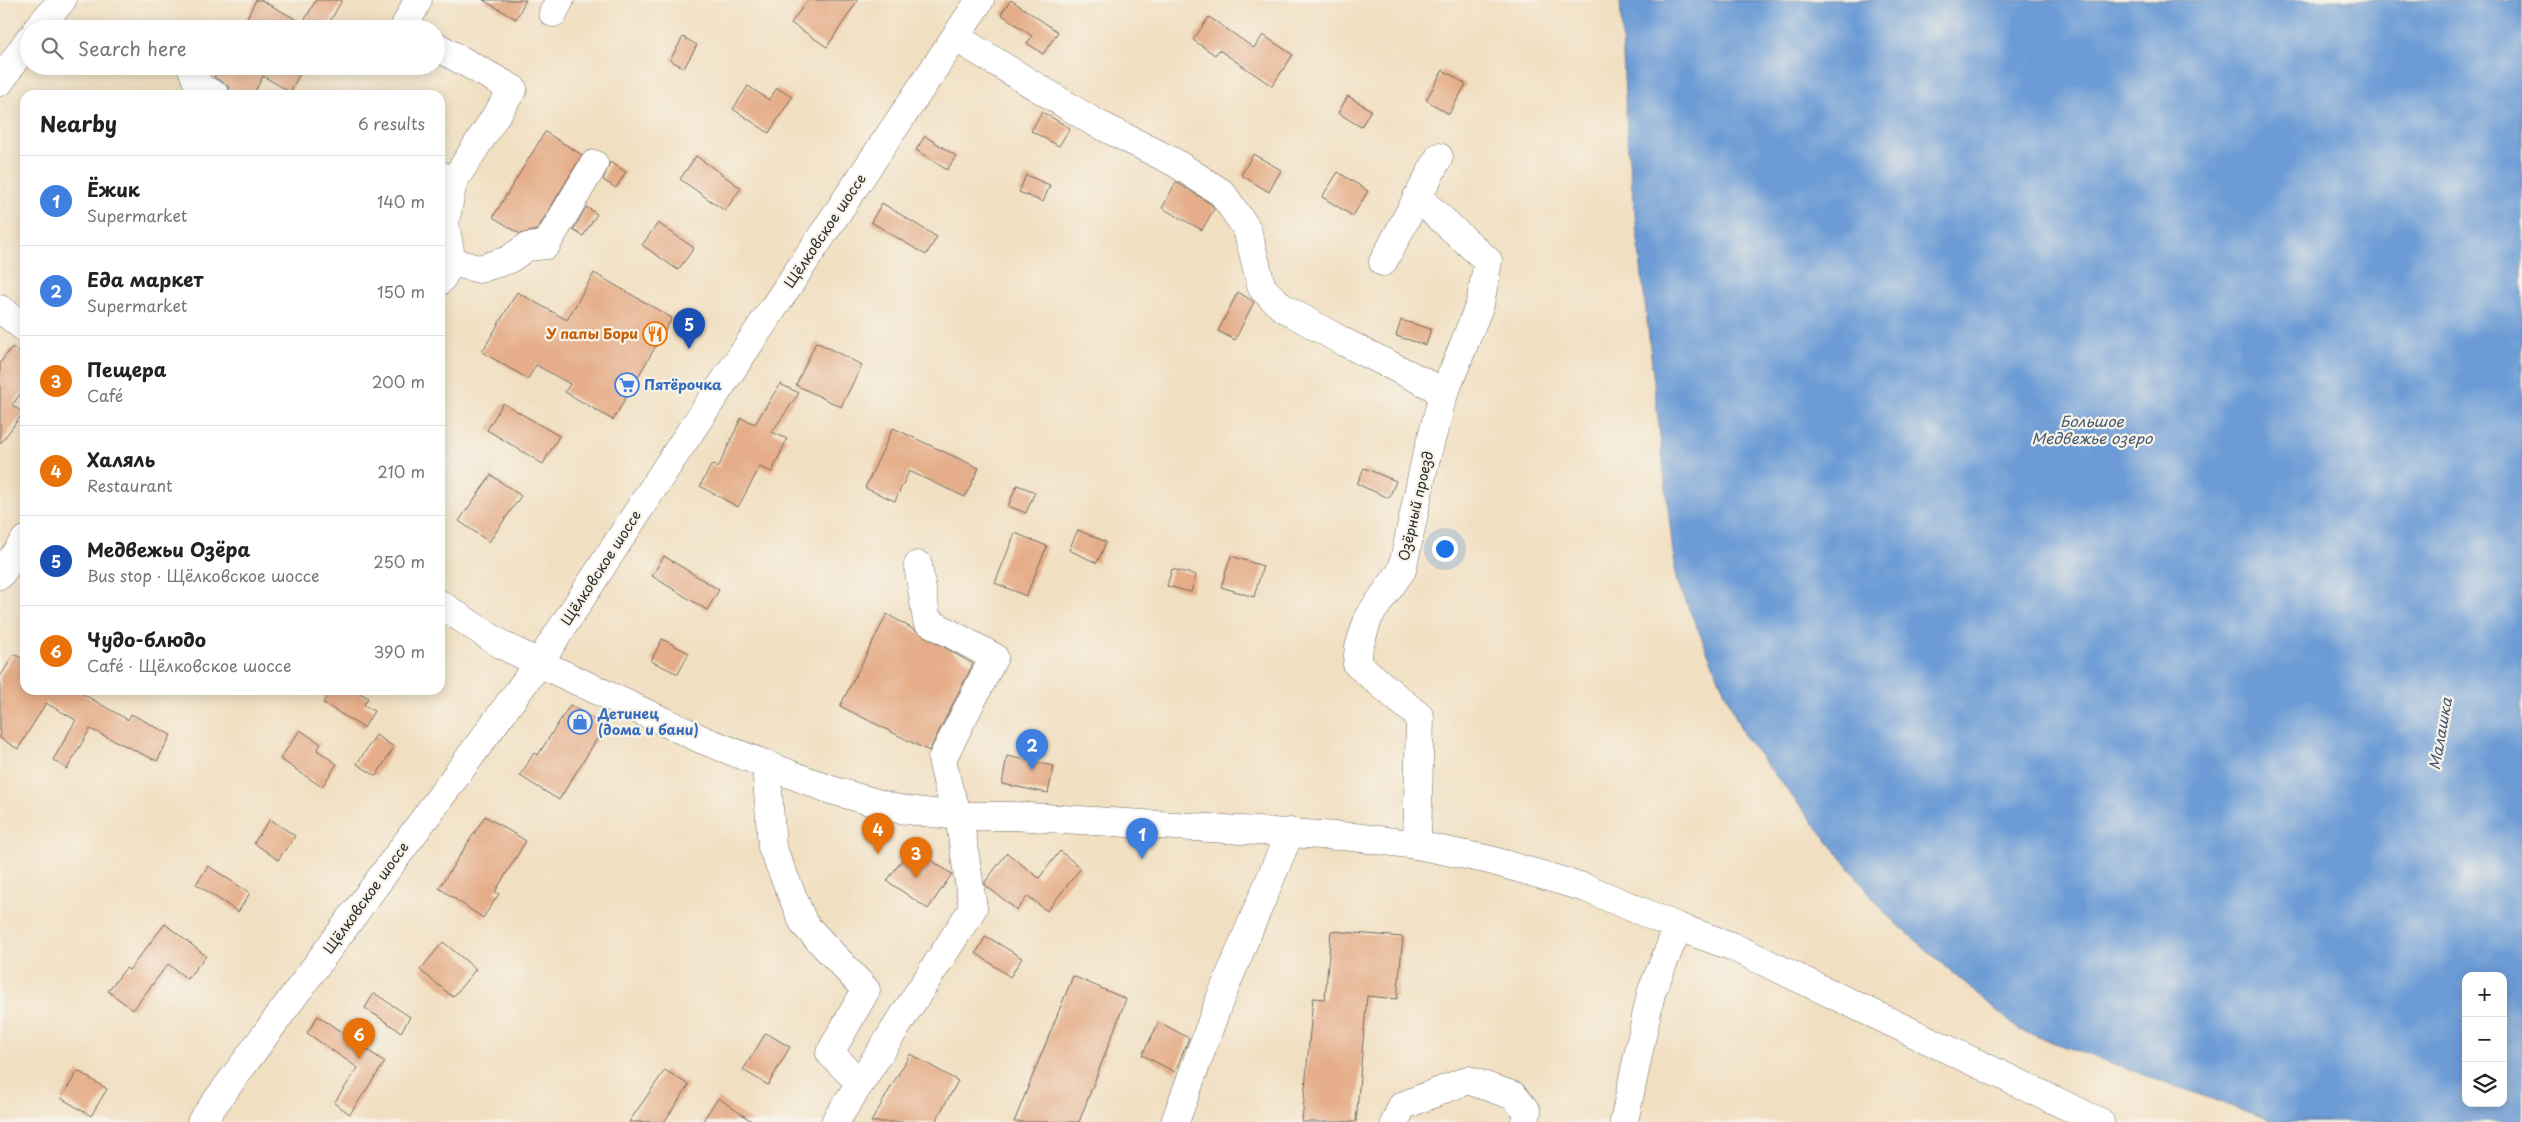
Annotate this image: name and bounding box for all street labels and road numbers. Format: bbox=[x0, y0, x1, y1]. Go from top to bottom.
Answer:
street label: Щёлковское шоссе bbox=[778, 169, 871, 292]
street label: Озёрный проезд bbox=[1393, 449, 1438, 563]
street label: Щёлковское шоссе bbox=[555, 506, 646, 630]
street label: Щёлковское шоссе bbox=[318, 837, 413, 958]

